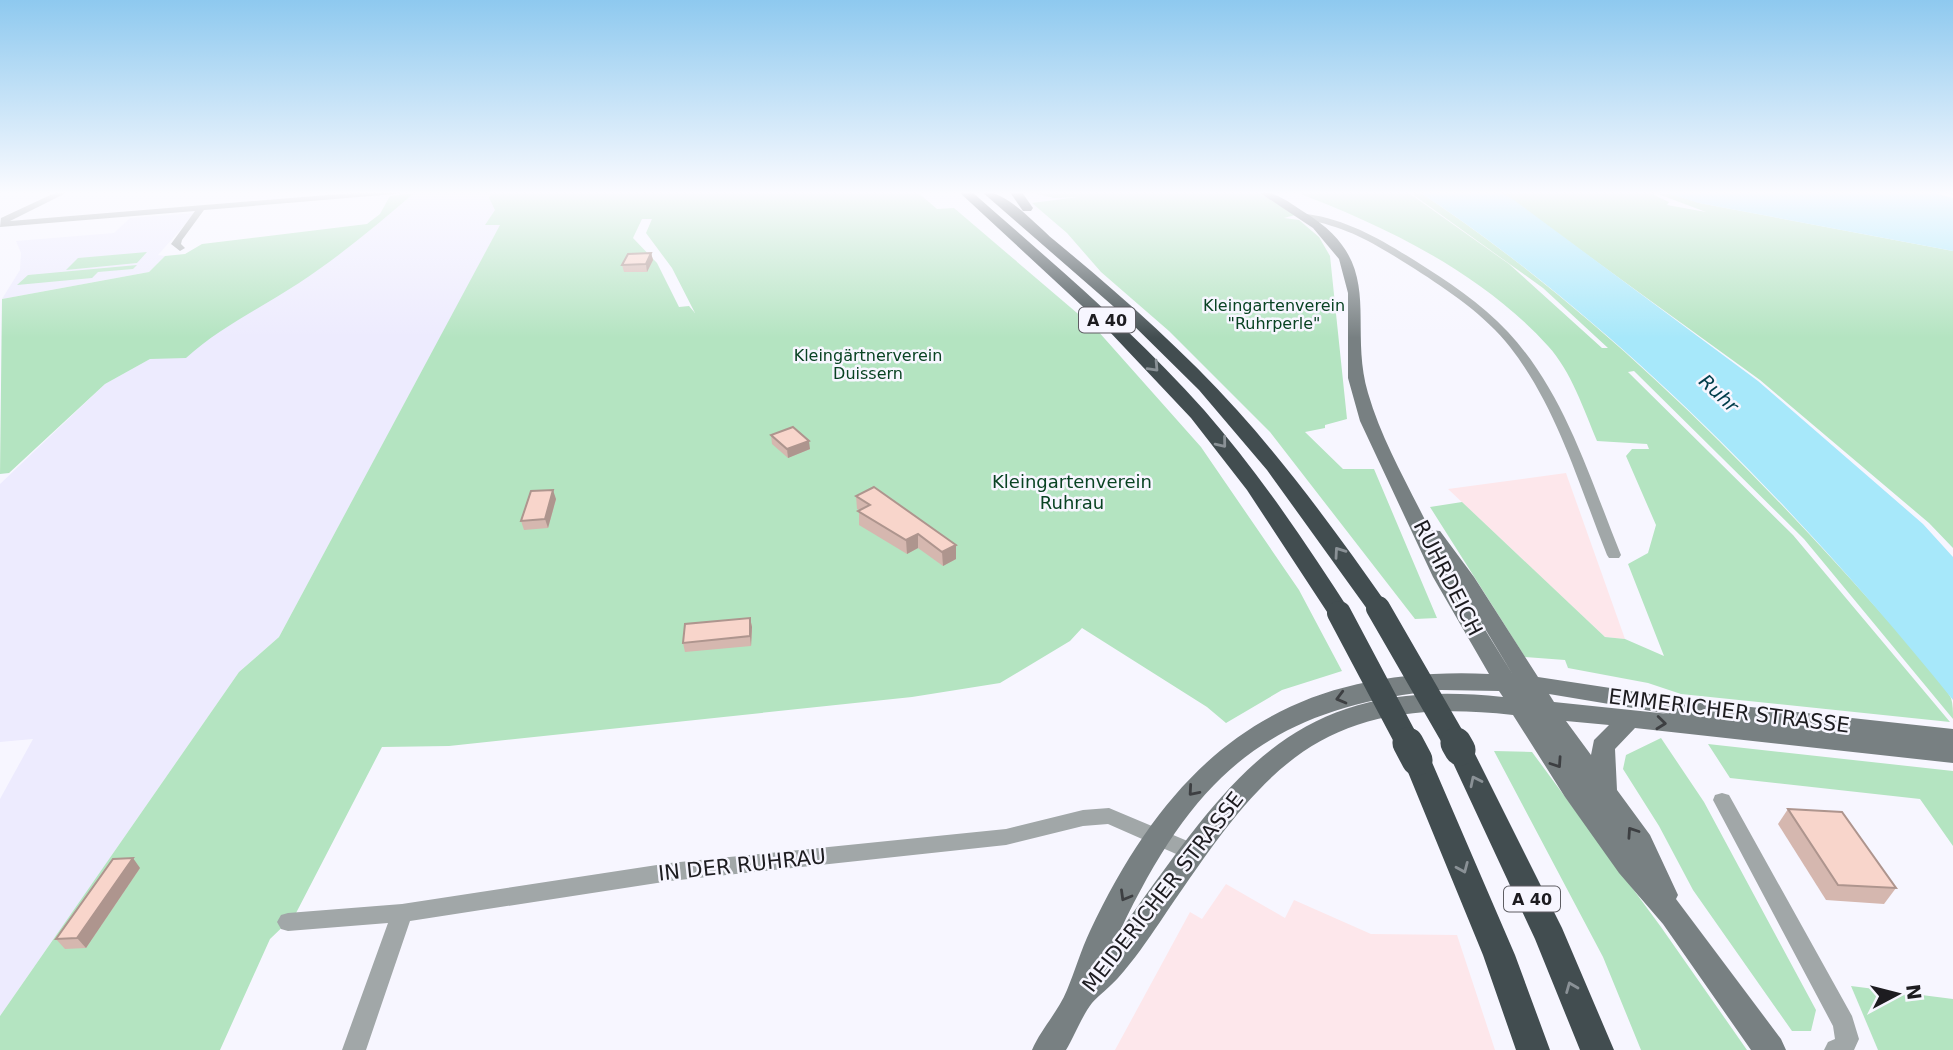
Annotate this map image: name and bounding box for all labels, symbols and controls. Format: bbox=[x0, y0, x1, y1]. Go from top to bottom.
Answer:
park label: Kleingartenverein "Ruhrperle" bbox=[1203, 296, 1345, 333]
road number: A 40 bbox=[1079, 308, 1135, 332]
park label: Kleingärtnerverein Duissern bbox=[794, 346, 942, 383]
one-way arrow bbox=[1146, 359, 1159, 372]
water label: Ruhr bbox=[1695, 370, 1744, 417]
one-way arrow bbox=[1213, 435, 1226, 448]
park label: Kleingartenverein Ruhrau bbox=[992, 471, 1152, 513]
street label: RUHRDEICH bbox=[1409, 516, 1487, 640]
one-way arrow bbox=[1335, 547, 1347, 560]
street label: EMMERICHER STRASSE bbox=[1607, 684, 1851, 738]
one-way arrow bbox=[1335, 690, 1347, 705]
one-way arrow bbox=[1656, 715, 1667, 730]
one-way arrow bbox=[1549, 755, 1561, 768]
one-way arrow bbox=[1469, 776, 1483, 788]
one-way arrow bbox=[1189, 782, 1201, 795]
street label: MEIDERICHER STRASSE bbox=[1078, 787, 1248, 997]
one-way arrow bbox=[1628, 827, 1640, 840]
street label: IN DER RUHRAU bbox=[657, 844, 827, 886]
one-way arrow bbox=[1455, 861, 1469, 873]
road number: A 40 bbox=[1504, 886, 1560, 911]
one-way arrow bbox=[1121, 888, 1134, 901]
north arrow bbox=[1862, 959, 1932, 1029]
one-way arrow bbox=[1565, 981, 1579, 994]
text: N bbox=[1902, 983, 1926, 1001]

